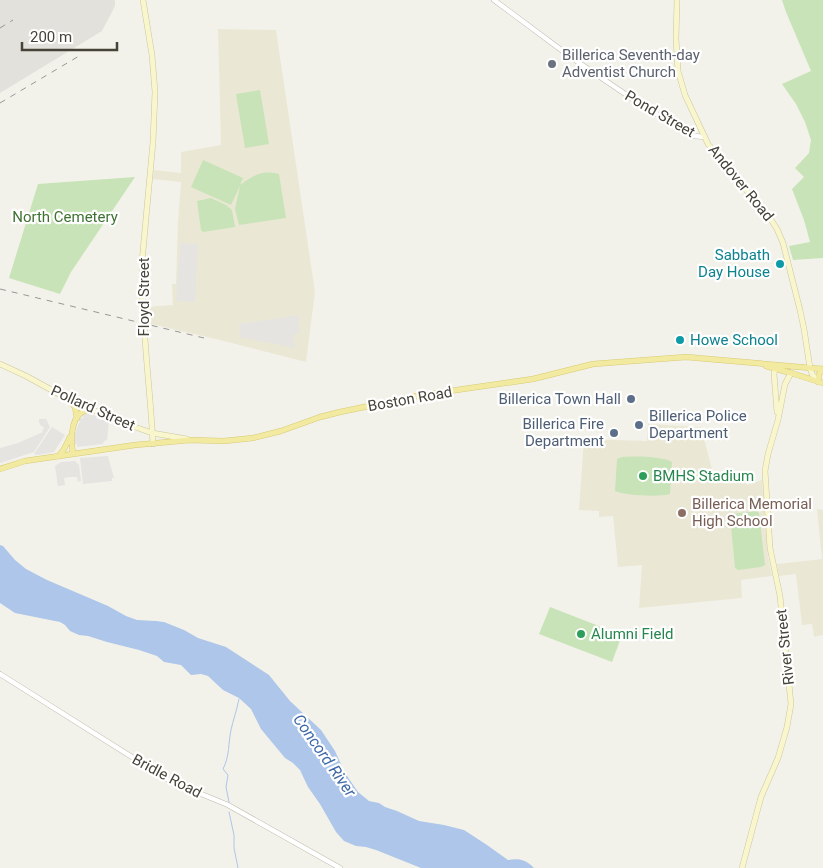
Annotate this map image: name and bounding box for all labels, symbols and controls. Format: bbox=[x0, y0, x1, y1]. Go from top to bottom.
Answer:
scale bar bbox=[22, 20, 118, 52]
text: 200 m bbox=[30, 28, 72, 46]
place label: Billerica Seventh-day Adventist Church bbox=[562, 46, 700, 81]
marker: Billerica Seventh-day Adventist Church bbox=[546, 58, 558, 70]
street label: Pond Street bbox=[622, 87, 698, 141]
street label: Andover Road bbox=[705, 141, 777, 225]
park label: North Cemetery bbox=[12, 208, 118, 226]
place label: Sabbath Day House bbox=[698, 246, 770, 281]
street label: Floyd Street bbox=[135, 257, 153, 337]
marker: Sabbath Day House bbox=[774, 258, 786, 270]
place label: Howe School bbox=[690, 331, 778, 349]
marker: Howe School bbox=[674, 334, 686, 346]
street label: Pollard Street bbox=[48, 381, 138, 435]
street label: Boston Road bbox=[366, 383, 454, 415]
place label: Billerica Town Hall bbox=[498, 390, 621, 408]
marker: Billerica Town Hall bbox=[625, 393, 637, 405]
place label: Billerica Police Department bbox=[649, 407, 747, 442]
place label: Billerica Fire Department bbox=[522, 415, 604, 450]
marker: Billerica Police Department bbox=[633, 419, 645, 431]
marker: Billerica Fire Department bbox=[608, 427, 620, 439]
place label: BMHS Stadium bbox=[653, 467, 754, 485]
marker: BMHS Stadium bbox=[637, 470, 649, 482]
place label: Billerica Memorial High School bbox=[692, 495, 812, 530]
marker: Billerica Memorial High School bbox=[676, 507, 688, 519]
street label: River Street bbox=[772, 608, 798, 686]
place label: Alumni Field bbox=[591, 625, 674, 643]
marker: Alumni Field bbox=[575, 628, 587, 640]
water label: Concord River bbox=[289, 710, 360, 801]
street label: Bridle Road bbox=[129, 750, 205, 802]

